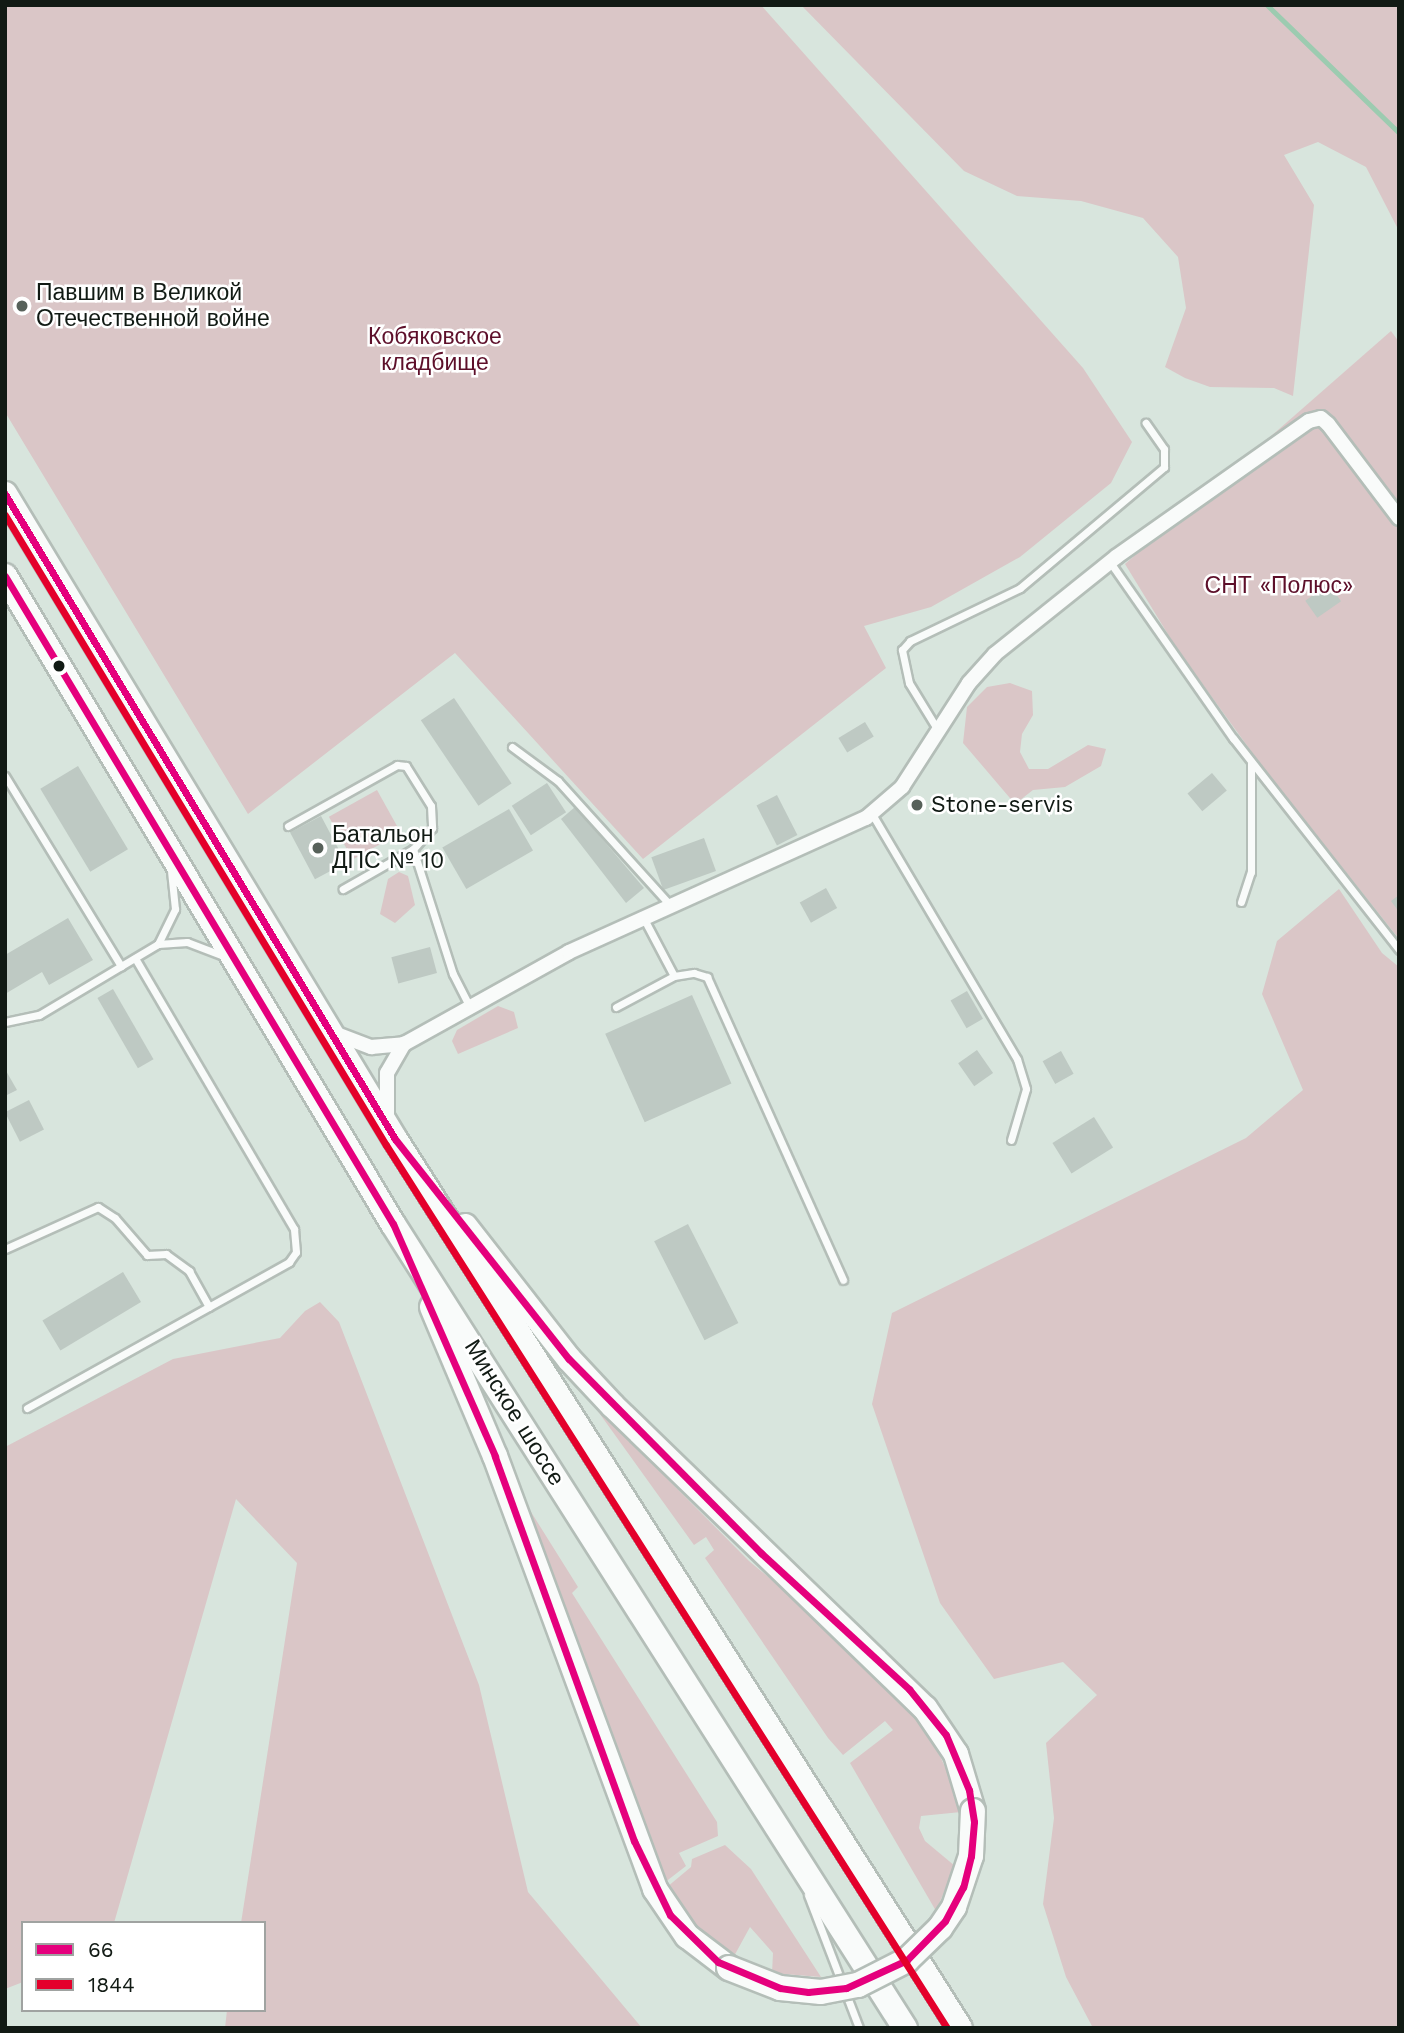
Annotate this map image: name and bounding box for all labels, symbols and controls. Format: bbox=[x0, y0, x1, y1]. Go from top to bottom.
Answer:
place label: Павшим в Великой Отечественной войне bbox=[36, 279, 270, 333]
marker: Павшим в Великой Отечественной войне bbox=[14, 298, 30, 314]
park label: Кобяковское кладбище bbox=[368, 323, 502, 377]
park label: СНТ «Полюс» bbox=[1205, 572, 1353, 600]
unlabelled marker bbox=[52, 659, 66, 673]
place label: Stone-servis bbox=[931, 791, 1073, 819]
marker: Stone-servis bbox=[909, 797, 925, 813]
place label: Батальон ДПС № 10 bbox=[332, 821, 445, 875]
marker: Батальон ДПС № 10 bbox=[310, 840, 326, 856]
street label: Минское шоссе bbox=[458, 1335, 570, 1491]
legend bbox=[21, 1921, 266, 2012]
text: 66 bbox=[88, 1937, 114, 1962]
text: 1844 bbox=[88, 1972, 135, 1997]

